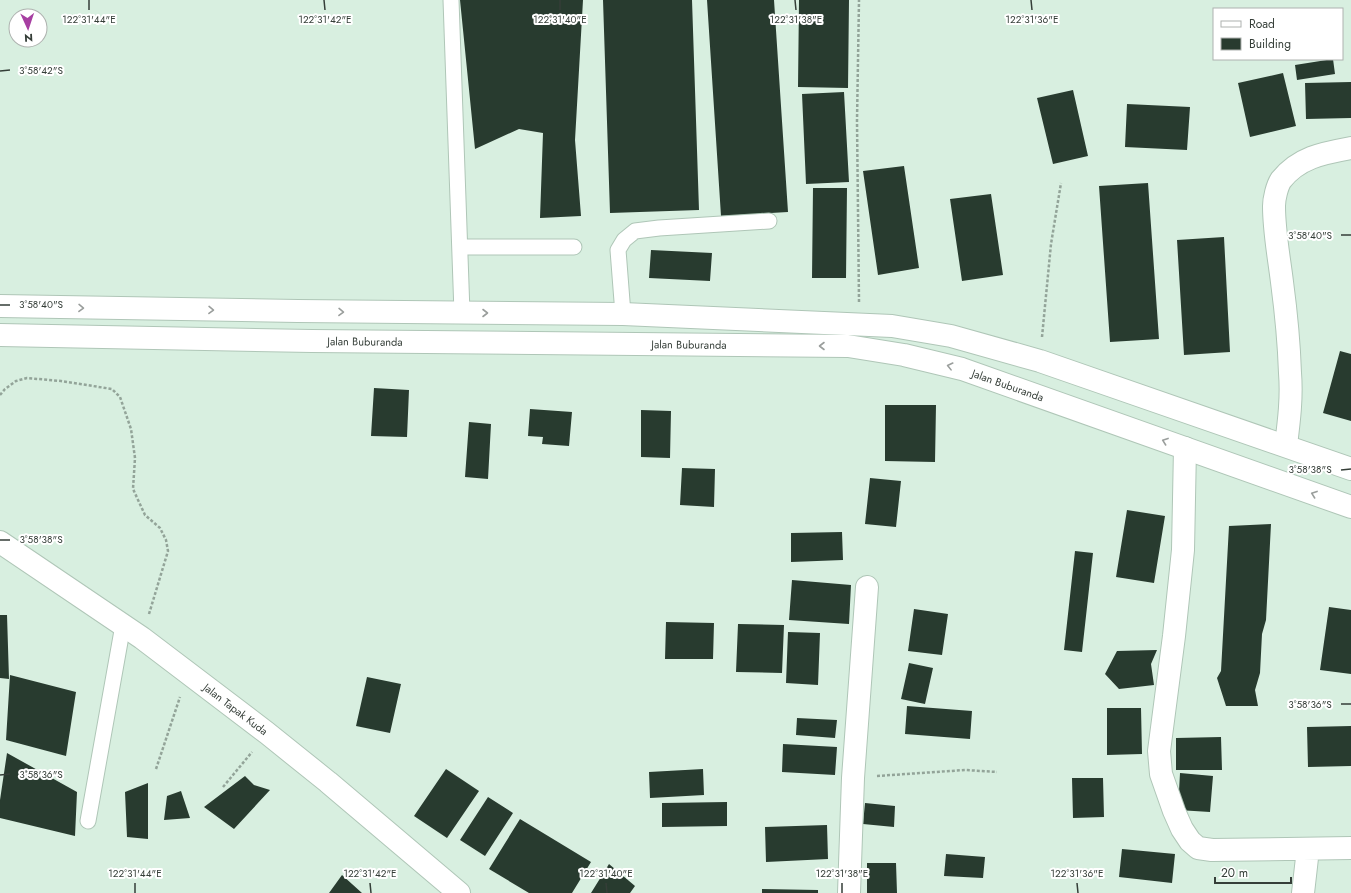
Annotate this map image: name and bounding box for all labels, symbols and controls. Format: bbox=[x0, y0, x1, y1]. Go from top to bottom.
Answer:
north arrow bbox=[8, 8, 48, 48]
legend bbox=[1213, 8, 1343, 60]
text: 122°31'44"E bbox=[62, 12, 116, 27]
text: 122°31'42"E bbox=[298, 12, 352, 27]
text: 122°31'40"E bbox=[533, 12, 587, 27]
text: 122°31'38"E bbox=[770, 12, 822, 27]
text: 122°31'36"E bbox=[1006, 12, 1058, 27]
text: Road bbox=[1249, 15, 1275, 33]
text: N bbox=[24, 30, 33, 46]
text: Building bbox=[1249, 35, 1291, 53]
text: 3°58'42"S bbox=[19, 63, 63, 78]
text: 3°58'40"S bbox=[1288, 228, 1333, 243]
text: 3°58'40"S bbox=[19, 297, 64, 312]
one-way arrow bbox=[78, 304, 84, 312]
one-way arrow bbox=[208, 306, 214, 314]
one-way arrow bbox=[338, 308, 344, 316]
one-way arrow bbox=[482, 309, 488, 317]
street label: Jalan Buburanda bbox=[325, 333, 403, 350]
street label: Jalan Buburanda bbox=[649, 336, 727, 353]
one-way arrow bbox=[819, 342, 825, 350]
one-way arrow bbox=[947, 363, 953, 371]
street label: Jalan Buburanda bbox=[968, 364, 1046, 405]
one-way arrow bbox=[1162, 437, 1169, 446]
text: 3°58'38"S bbox=[1288, 462, 1332, 477]
one-way arrow bbox=[1311, 490, 1318, 499]
text: 3°58'38"S bbox=[19, 532, 63, 547]
street label: Jalan Tapak Kuda bbox=[198, 678, 271, 739]
text: 3°58'36"S bbox=[1288, 697, 1332, 712]
text: 3°58'36"S bbox=[19, 767, 63, 782]
scale bar bbox=[1215, 859, 1291, 885]
text: 20 m bbox=[1221, 864, 1248, 882]
text: 122°31'44"E bbox=[108, 866, 162, 881]
text: 122°31'42"E bbox=[343, 866, 397, 881]
text: 122°31'40"E bbox=[579, 866, 633, 881]
text: 122°31'38"E bbox=[816, 866, 868, 881]
text: 122°31'36"E bbox=[1051, 866, 1103, 881]

